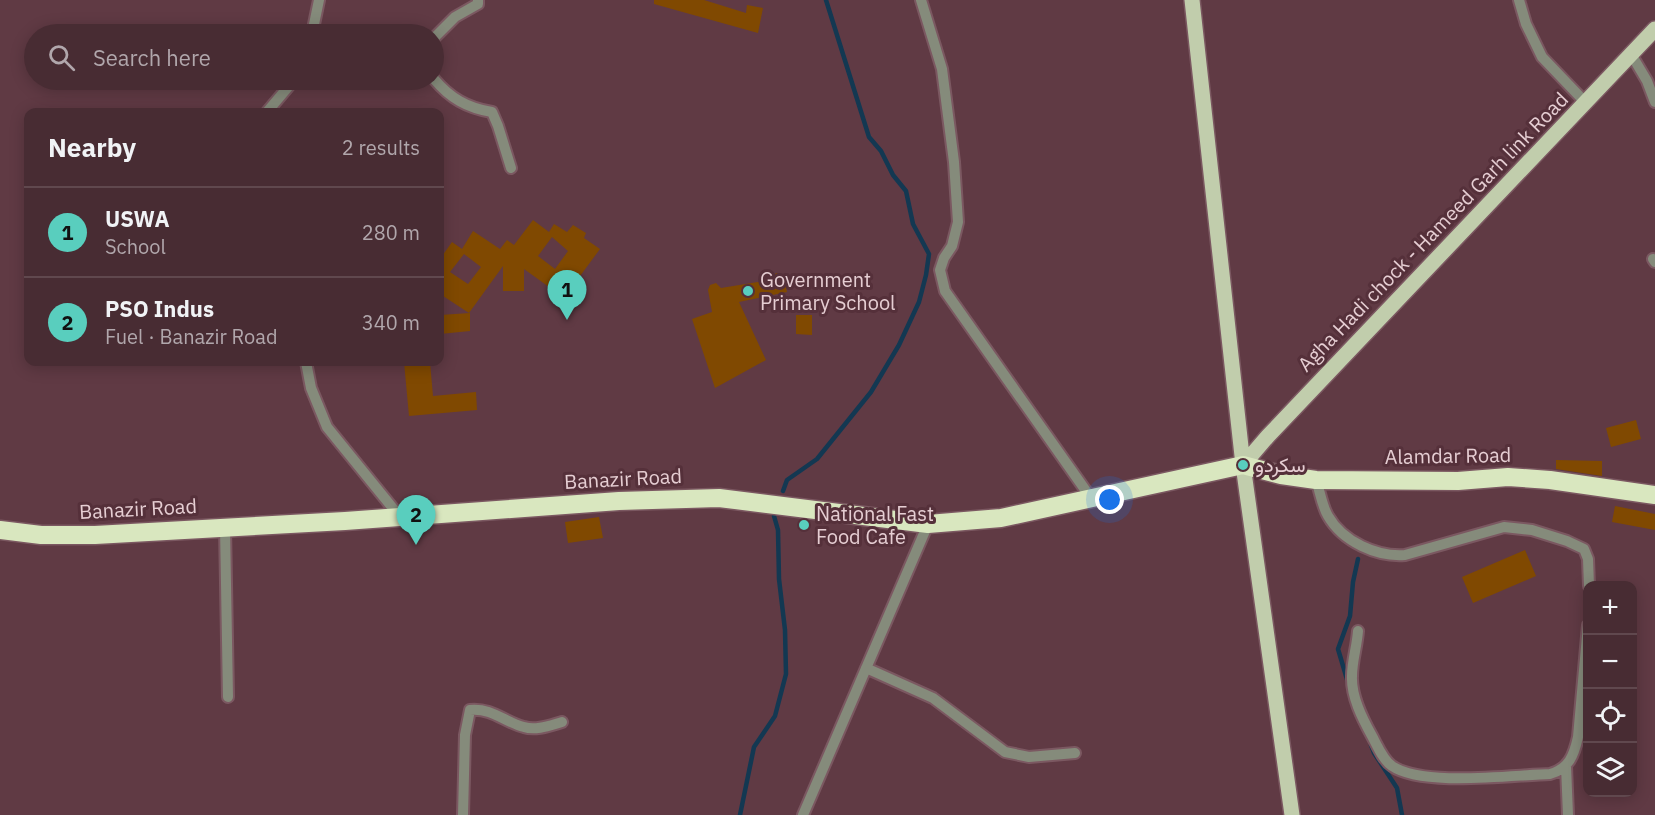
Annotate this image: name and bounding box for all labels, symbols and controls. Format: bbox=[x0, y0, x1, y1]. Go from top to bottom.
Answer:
search box bbox=[24, 24, 444, 90]
icon: search bbox=[45, 41, 78, 74]
text: Search here bbox=[93, 43, 211, 72]
street label: Agha Hadi chock - Hameed Garh link Road bbox=[1291, 86, 1574, 377]
text: Nearby bbox=[48, 130, 136, 164]
text: 2 results bbox=[342, 134, 420, 161]
text: USWA bbox=[105, 204, 169, 233]
text: 1 bbox=[62, 219, 74, 246]
text: 280 m bbox=[362, 219, 420, 246]
text: School bbox=[105, 233, 166, 260]
place label: Government Primary School bbox=[760, 266, 896, 316]
pin: 1 bbox=[548, 270, 586, 320]
marker: Government Primary School bbox=[741, 284, 755, 298]
text: PSO Indus bbox=[105, 294, 214, 323]
text: 2 bbox=[62, 309, 74, 336]
text: 340 m bbox=[362, 309, 420, 336]
text: Fuel · Banazir Road bbox=[105, 323, 278, 350]
street label: Alamdar Road bbox=[1384, 441, 1512, 470]
place label: سکردو bbox=[1255, 451, 1306, 478]
marker: سکردو bbox=[1236, 458, 1250, 472]
street label: Banazir Road bbox=[563, 462, 683, 495]
your location bbox=[1095, 485, 1124, 514]
street label: Banazir Road bbox=[78, 492, 198, 525]
pin: 2 bbox=[396, 496, 436, 545]
place label: National Fast Food Cafe bbox=[816, 500, 934, 550]
marker: National Fast Food Cafe bbox=[797, 518, 811, 532]
map controls bbox=[1583, 581, 1637, 797]
button: + bbox=[1583, 581, 1637, 635]
button: − bbox=[1583, 635, 1637, 689]
button: locate bbox=[1583, 689, 1637, 743]
button: layers bbox=[1583, 743, 1637, 797]

